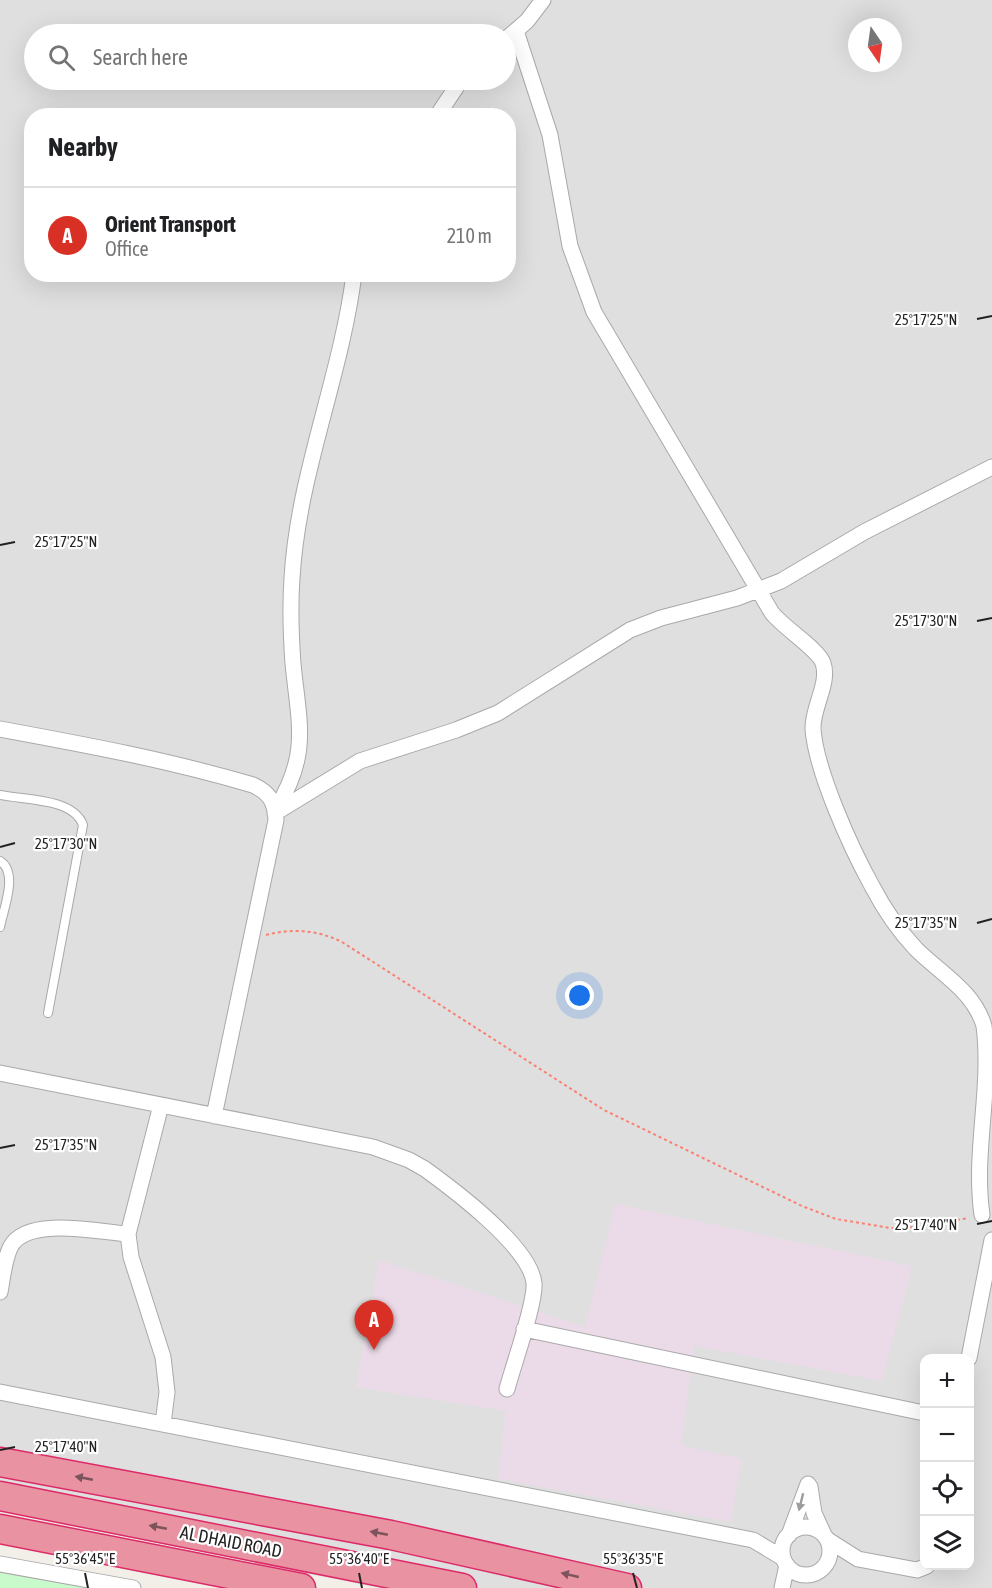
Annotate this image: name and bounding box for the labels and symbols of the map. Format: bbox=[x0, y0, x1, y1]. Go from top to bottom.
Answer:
north arrow bbox=[848, 18, 902, 72]
text: 25°17'25"N bbox=[895, 311, 957, 328]
text: 25°17'25"N bbox=[35, 533, 97, 550]
text: 25°17'30"N bbox=[895, 612, 957, 629]
text: 25°17'30"N bbox=[35, 835, 97, 852]
text: 25°17'35"N bbox=[895, 914, 957, 931]
your location bbox=[565, 981, 594, 1010]
text: 25°17'35"N bbox=[35, 1136, 97, 1153]
text: 25°17'40"N bbox=[895, 1216, 957, 1233]
pin: A bbox=[354, 1300, 394, 1350]
text: 25°17'40"N bbox=[35, 1438, 97, 1455]
one-way arrow bbox=[75, 1473, 94, 1482]
one-way arrow bbox=[795, 1492, 805, 1511]
street label: AL DHAID ROAD bbox=[179, 1521, 284, 1562]
one-way arrow bbox=[148, 1522, 167, 1531]
one-way arrow bbox=[369, 1528, 388, 1537]
text: 55°36'45"E bbox=[55, 1550, 116, 1567]
text: 55°36'40"E bbox=[329, 1550, 390, 1567]
text: 55°36'35"E bbox=[603, 1550, 664, 1567]
one-way arrow bbox=[560, 1570, 579, 1580]

